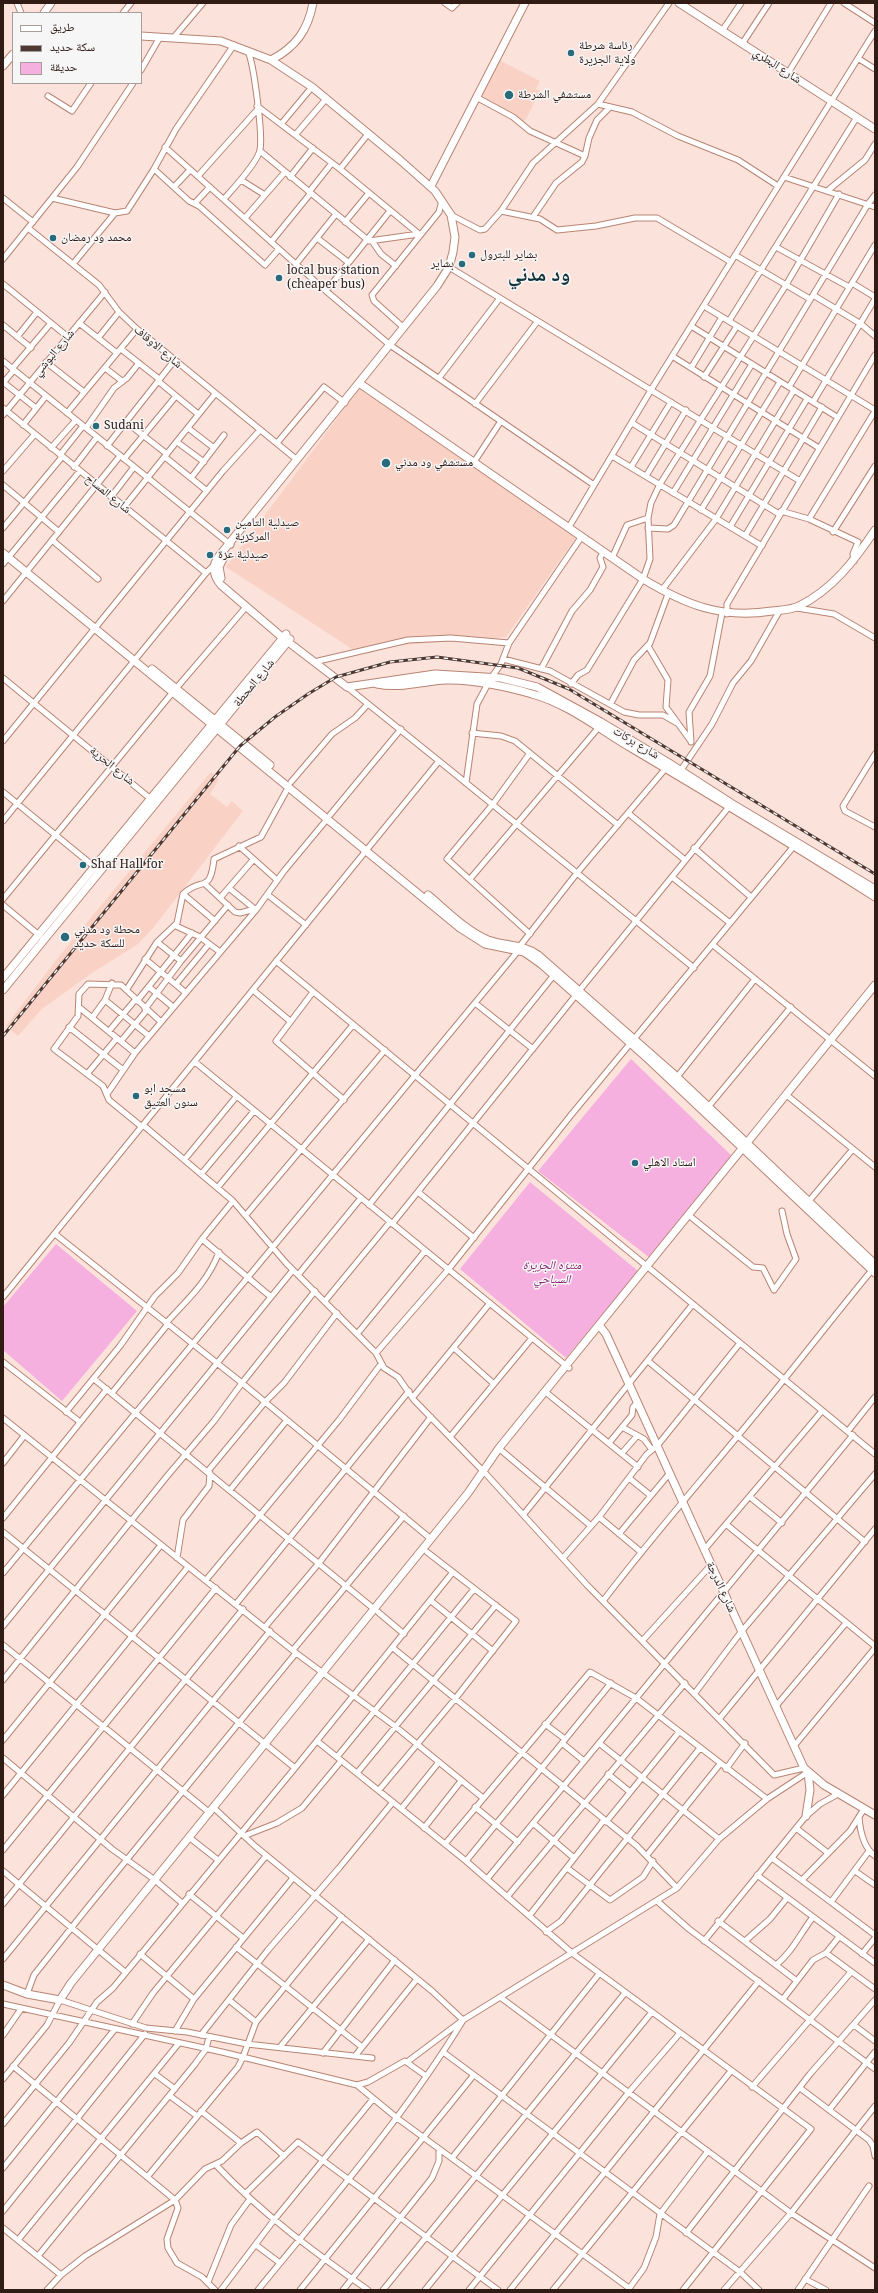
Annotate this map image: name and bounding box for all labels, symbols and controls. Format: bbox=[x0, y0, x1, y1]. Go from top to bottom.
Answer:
legend bbox=[12, 12, 142, 84]
text: طريق bbox=[50, 18, 75, 35]
text: سكة حديد bbox=[50, 38, 95, 55]
place label: رئاسة شرطة ولاية الجزيرة bbox=[579, 39, 636, 67]
street label: شارع البطري bbox=[750, 45, 804, 87]
marker: رئاسة شرطة ولاية الجزيرة bbox=[566, 48, 576, 58]
text: حديقة bbox=[50, 58, 78, 75]
place label: مستشفي الشرطة bbox=[518, 88, 591, 102]
marker: مستشفي الشرطة bbox=[503, 89, 515, 101]
place label: محمد ود رمضان bbox=[61, 231, 131, 245]
marker: محمد ود رمضان bbox=[48, 233, 58, 243]
place label: بشاير للبترول bbox=[480, 248, 537, 262]
marker: بشاير للبترول bbox=[467, 250, 477, 260]
place label: بشاير bbox=[431, 257, 454, 271]
marker: بشاير bbox=[457, 259, 467, 269]
district label: ود مدني bbox=[508, 263, 570, 287]
place label: local bus station (cheaper bus) bbox=[287, 264, 380, 292]
marker: local bus station (cheaper bus) bbox=[274, 273, 284, 283]
street label: شارع الاوقاف bbox=[131, 323, 185, 371]
street label: شارع البوشي bbox=[30, 327, 78, 379]
place label: Sudani bbox=[104, 419, 144, 433]
marker: Sudani bbox=[91, 421, 101, 431]
place label: مستشفي ود مدني bbox=[395, 456, 473, 470]
marker: مستشفي ود مدني bbox=[380, 457, 392, 469]
street label: شارع المساح bbox=[82, 471, 134, 517]
place label: صيدلية التامين المركزية bbox=[235, 516, 299, 544]
marker: صيدلية التامين المركزية bbox=[222, 525, 232, 535]
place label: صيدلية عزة bbox=[218, 548, 269, 562]
marker: صيدلية عزة bbox=[205, 550, 215, 560]
street label: شارع المحطة bbox=[230, 656, 278, 710]
street label: شارع بركات bbox=[610, 724, 662, 762]
street label: شارع الحرية bbox=[87, 744, 137, 788]
place label: Shaf Hall for bbox=[91, 858, 163, 872]
marker: Shaf Hall for bbox=[78, 860, 88, 870]
place label: محطة ود مدني للسكة حديد bbox=[74, 923, 140, 951]
marker: محطة ود مدني للسكة حديد bbox=[59, 931, 71, 943]
place label: مسجد ابو سنون العتيق bbox=[144, 1082, 198, 1110]
marker: مسجد ابو سنون العتيق bbox=[131, 1091, 141, 1101]
place label: استاد الاهلي bbox=[643, 1156, 696, 1170]
marker: استاد الاهلي bbox=[630, 1158, 640, 1168]
park label: منتزه الجزيرة السياحي bbox=[523, 1259, 581, 1287]
street label: شارع الدرجة bbox=[703, 1559, 739, 1615]

